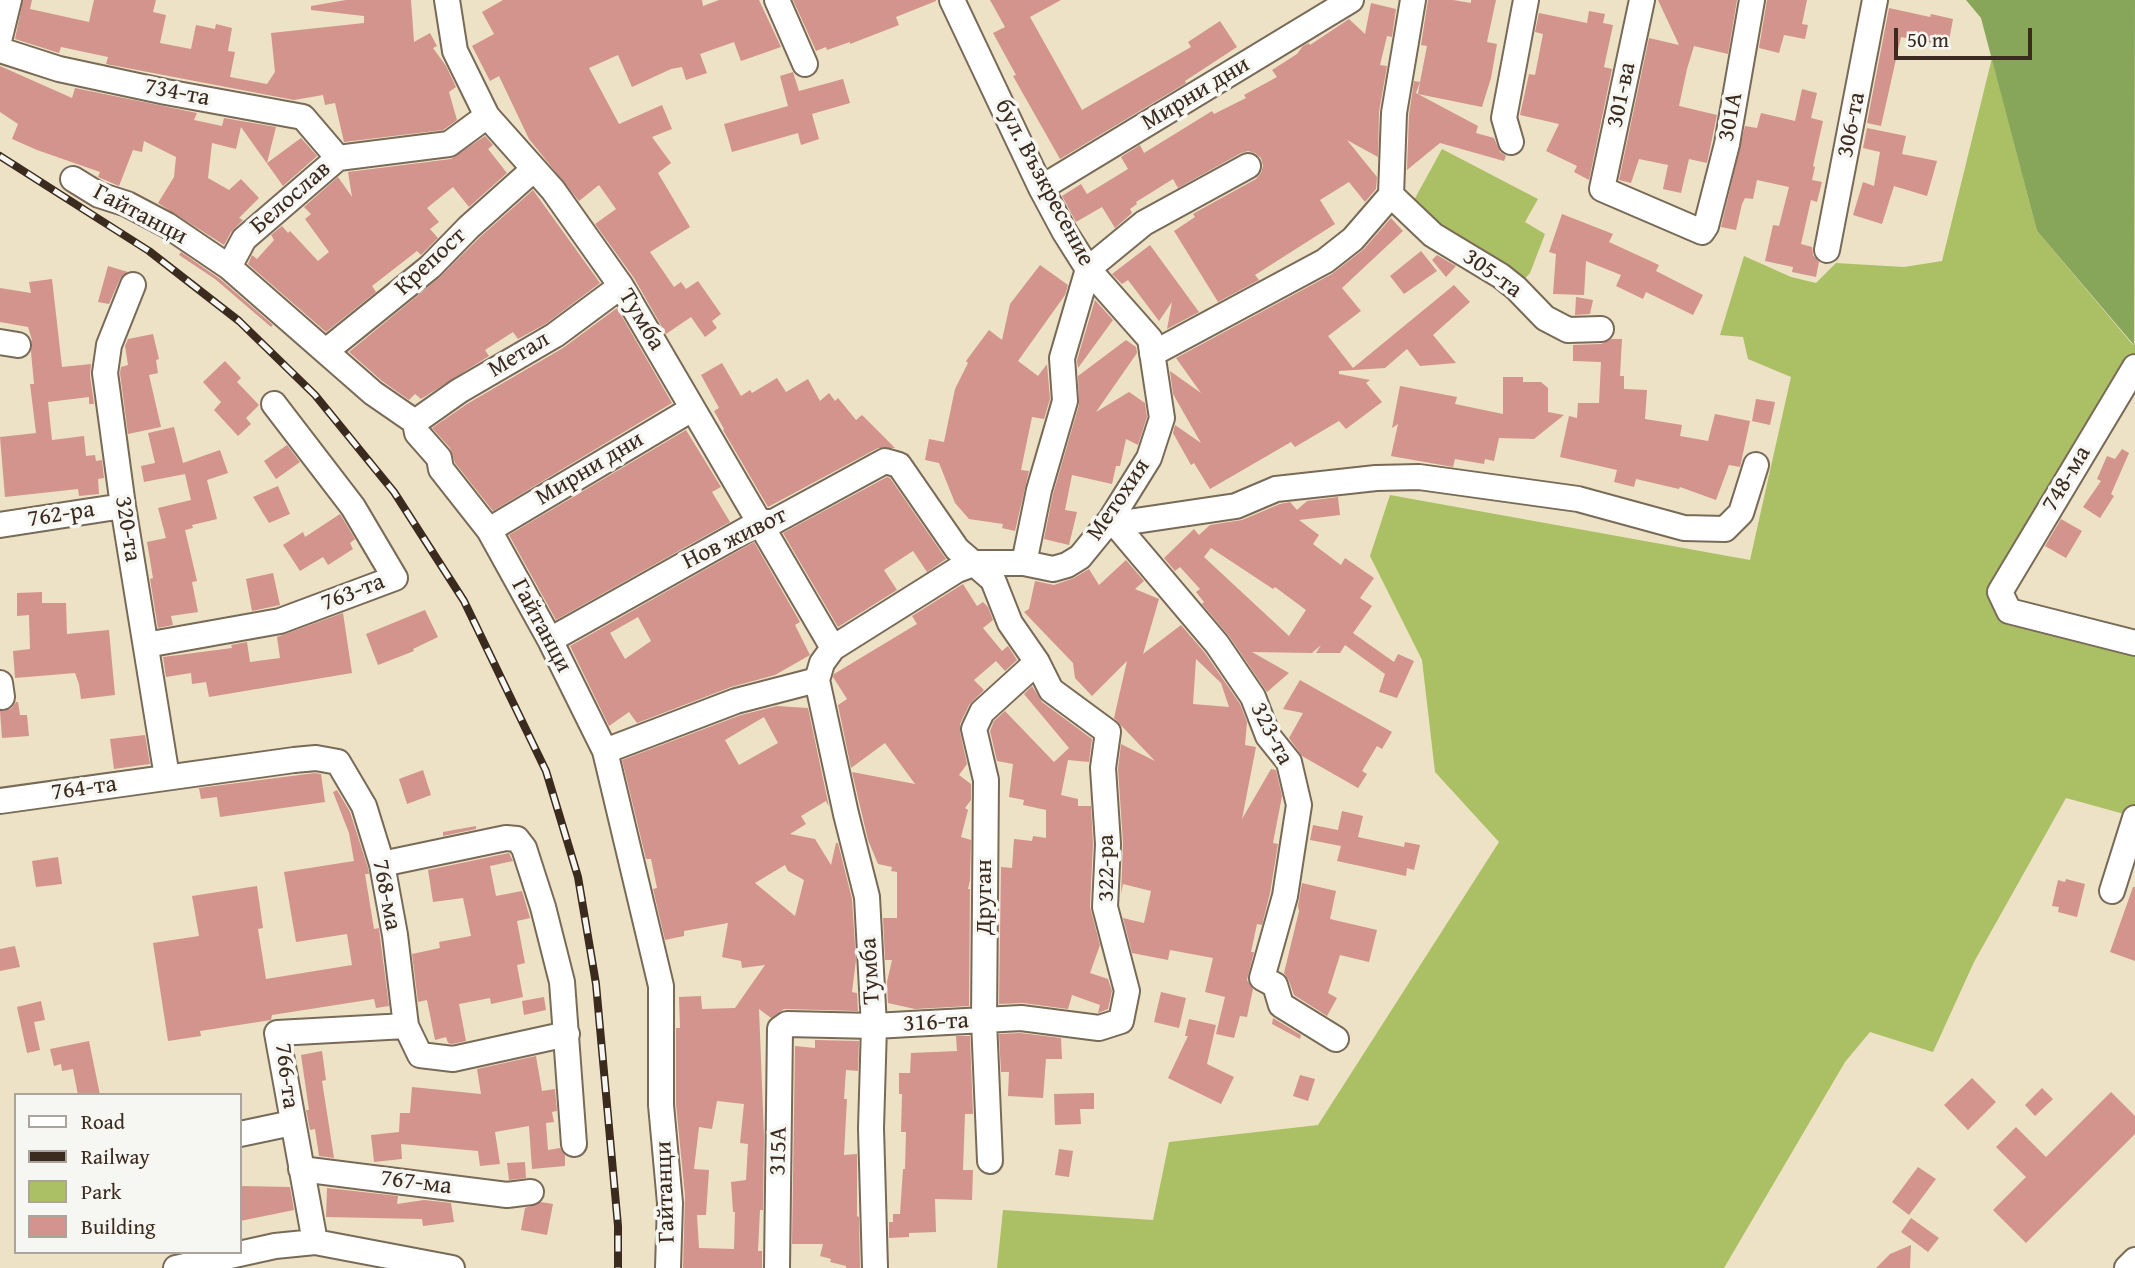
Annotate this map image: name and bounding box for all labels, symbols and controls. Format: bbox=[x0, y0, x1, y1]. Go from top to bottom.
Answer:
scale bar bbox=[1897, 14, 2035, 58]
text: 50 m bbox=[1907, 24, 1949, 55]
street label: Мирни дни bbox=[1137, 51, 1255, 137]
street label: 301-ва bbox=[1601, 60, 1643, 130]
street label: 734-та bbox=[142, 73, 212, 113]
street label: 301А bbox=[1712, 90, 1750, 144]
street label: 306-та bbox=[1832, 90, 1872, 160]
street label: бул. Възкресение bbox=[988, 95, 1100, 271]
street label: Белослав bbox=[245, 155, 337, 241]
street label: Гайтанци bbox=[88, 178, 192, 252]
street label: Крепост bbox=[389, 222, 473, 302]
street label: 305-та bbox=[1457, 243, 1527, 305]
street label: Тумба bbox=[612, 284, 670, 356]
street label: Метал bbox=[483, 326, 555, 384]
street label: Мирни дни bbox=[531, 426, 649, 512]
street label: 748-ма bbox=[2036, 441, 2098, 517]
street label: Метохия bbox=[1081, 454, 1157, 546]
street label: 320-та bbox=[108, 494, 146, 564]
street label: 762-ра bbox=[26, 496, 96, 534]
street label: Нов живот bbox=[678, 501, 792, 577]
street label: 763-та bbox=[317, 568, 389, 618]
street label: Гайтанци bbox=[504, 574, 578, 678]
street label: 323-та bbox=[1243, 698, 1299, 770]
street label: 764-та bbox=[49, 770, 119, 808]
street label: 322-ра bbox=[1093, 834, 1121, 902]
street label: 768-ма bbox=[365, 857, 407, 933]
street label: Друган bbox=[971, 859, 999, 935]
street label: Тумба bbox=[855, 937, 887, 1005]
street label: 316-та bbox=[902, 1007, 970, 1039]
street label: 766-та bbox=[268, 1042, 304, 1110]
legend bbox=[14, 1093, 242, 1254]
text: Road bbox=[81, 1106, 125, 1137]
street label: 315А bbox=[764, 1126, 794, 1176]
street label: Гайтанци bbox=[650, 1140, 682, 1244]
text: Railway bbox=[81, 1141, 150, 1172]
street label: 767-ма bbox=[379, 1164, 453, 1202]
text: Park bbox=[81, 1176, 122, 1207]
text: Building bbox=[81, 1211, 155, 1242]

